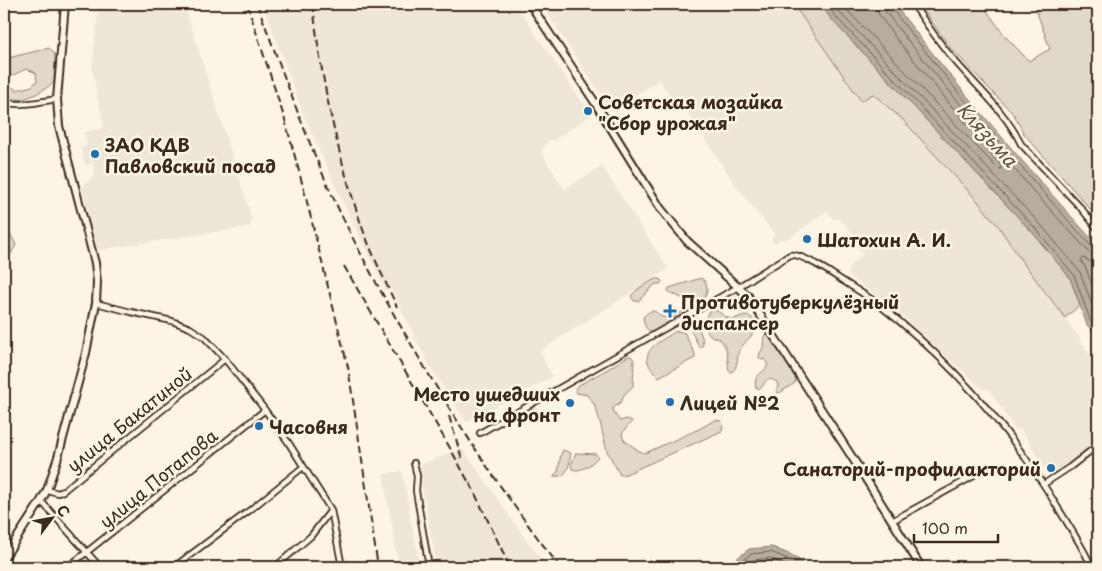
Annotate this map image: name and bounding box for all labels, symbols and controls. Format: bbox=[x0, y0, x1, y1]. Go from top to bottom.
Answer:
place label: Советская мозайка "Сбор урожая" bbox=[598, 88, 783, 136]
water label: Клязьма bbox=[951, 95, 1026, 174]
marker: Советская мозайка "Сбор урожая" bbox=[582, 105, 594, 117]
place label: ЗАО КДВ Павловский посад bbox=[104, 131, 276, 179]
marker: ЗАО КДВ Павловский посад bbox=[89, 148, 101, 160]
place label: Шатохин А. И. bbox=[817, 226, 951, 253]
marker: Шатохин А. И. bbox=[801, 233, 813, 245]
place label: Противотуберкулёзный диспансер bbox=[681, 288, 899, 336]
marker: Противотуберкулёзный диспансер bbox=[663, 304, 677, 318]
street label: улица Бакатиной bbox=[61, 360, 197, 478]
place label: Место ушедших на фронт bbox=[413, 380, 561, 428]
place label: Лицей №2 bbox=[680, 389, 780, 416]
marker: Лицей №2 bbox=[664, 396, 676, 408]
marker: Место ушедших на фронт bbox=[564, 397, 576, 409]
place label: Часовня bbox=[269, 413, 348, 440]
marker: Часовня bbox=[253, 420, 265, 432]
street label: улица Потапова bbox=[93, 421, 223, 534]
place label: Санаторий-профилакторий bbox=[783, 455, 1041, 482]
marker: Санаторий-профилакторий bbox=[1045, 462, 1057, 474]
north arrow bbox=[28, 494, 78, 544]
text: С bbox=[52, 501, 75, 521]
scale bar bbox=[914, 511, 998, 543]
text: 100 m bbox=[922, 516, 968, 539]

